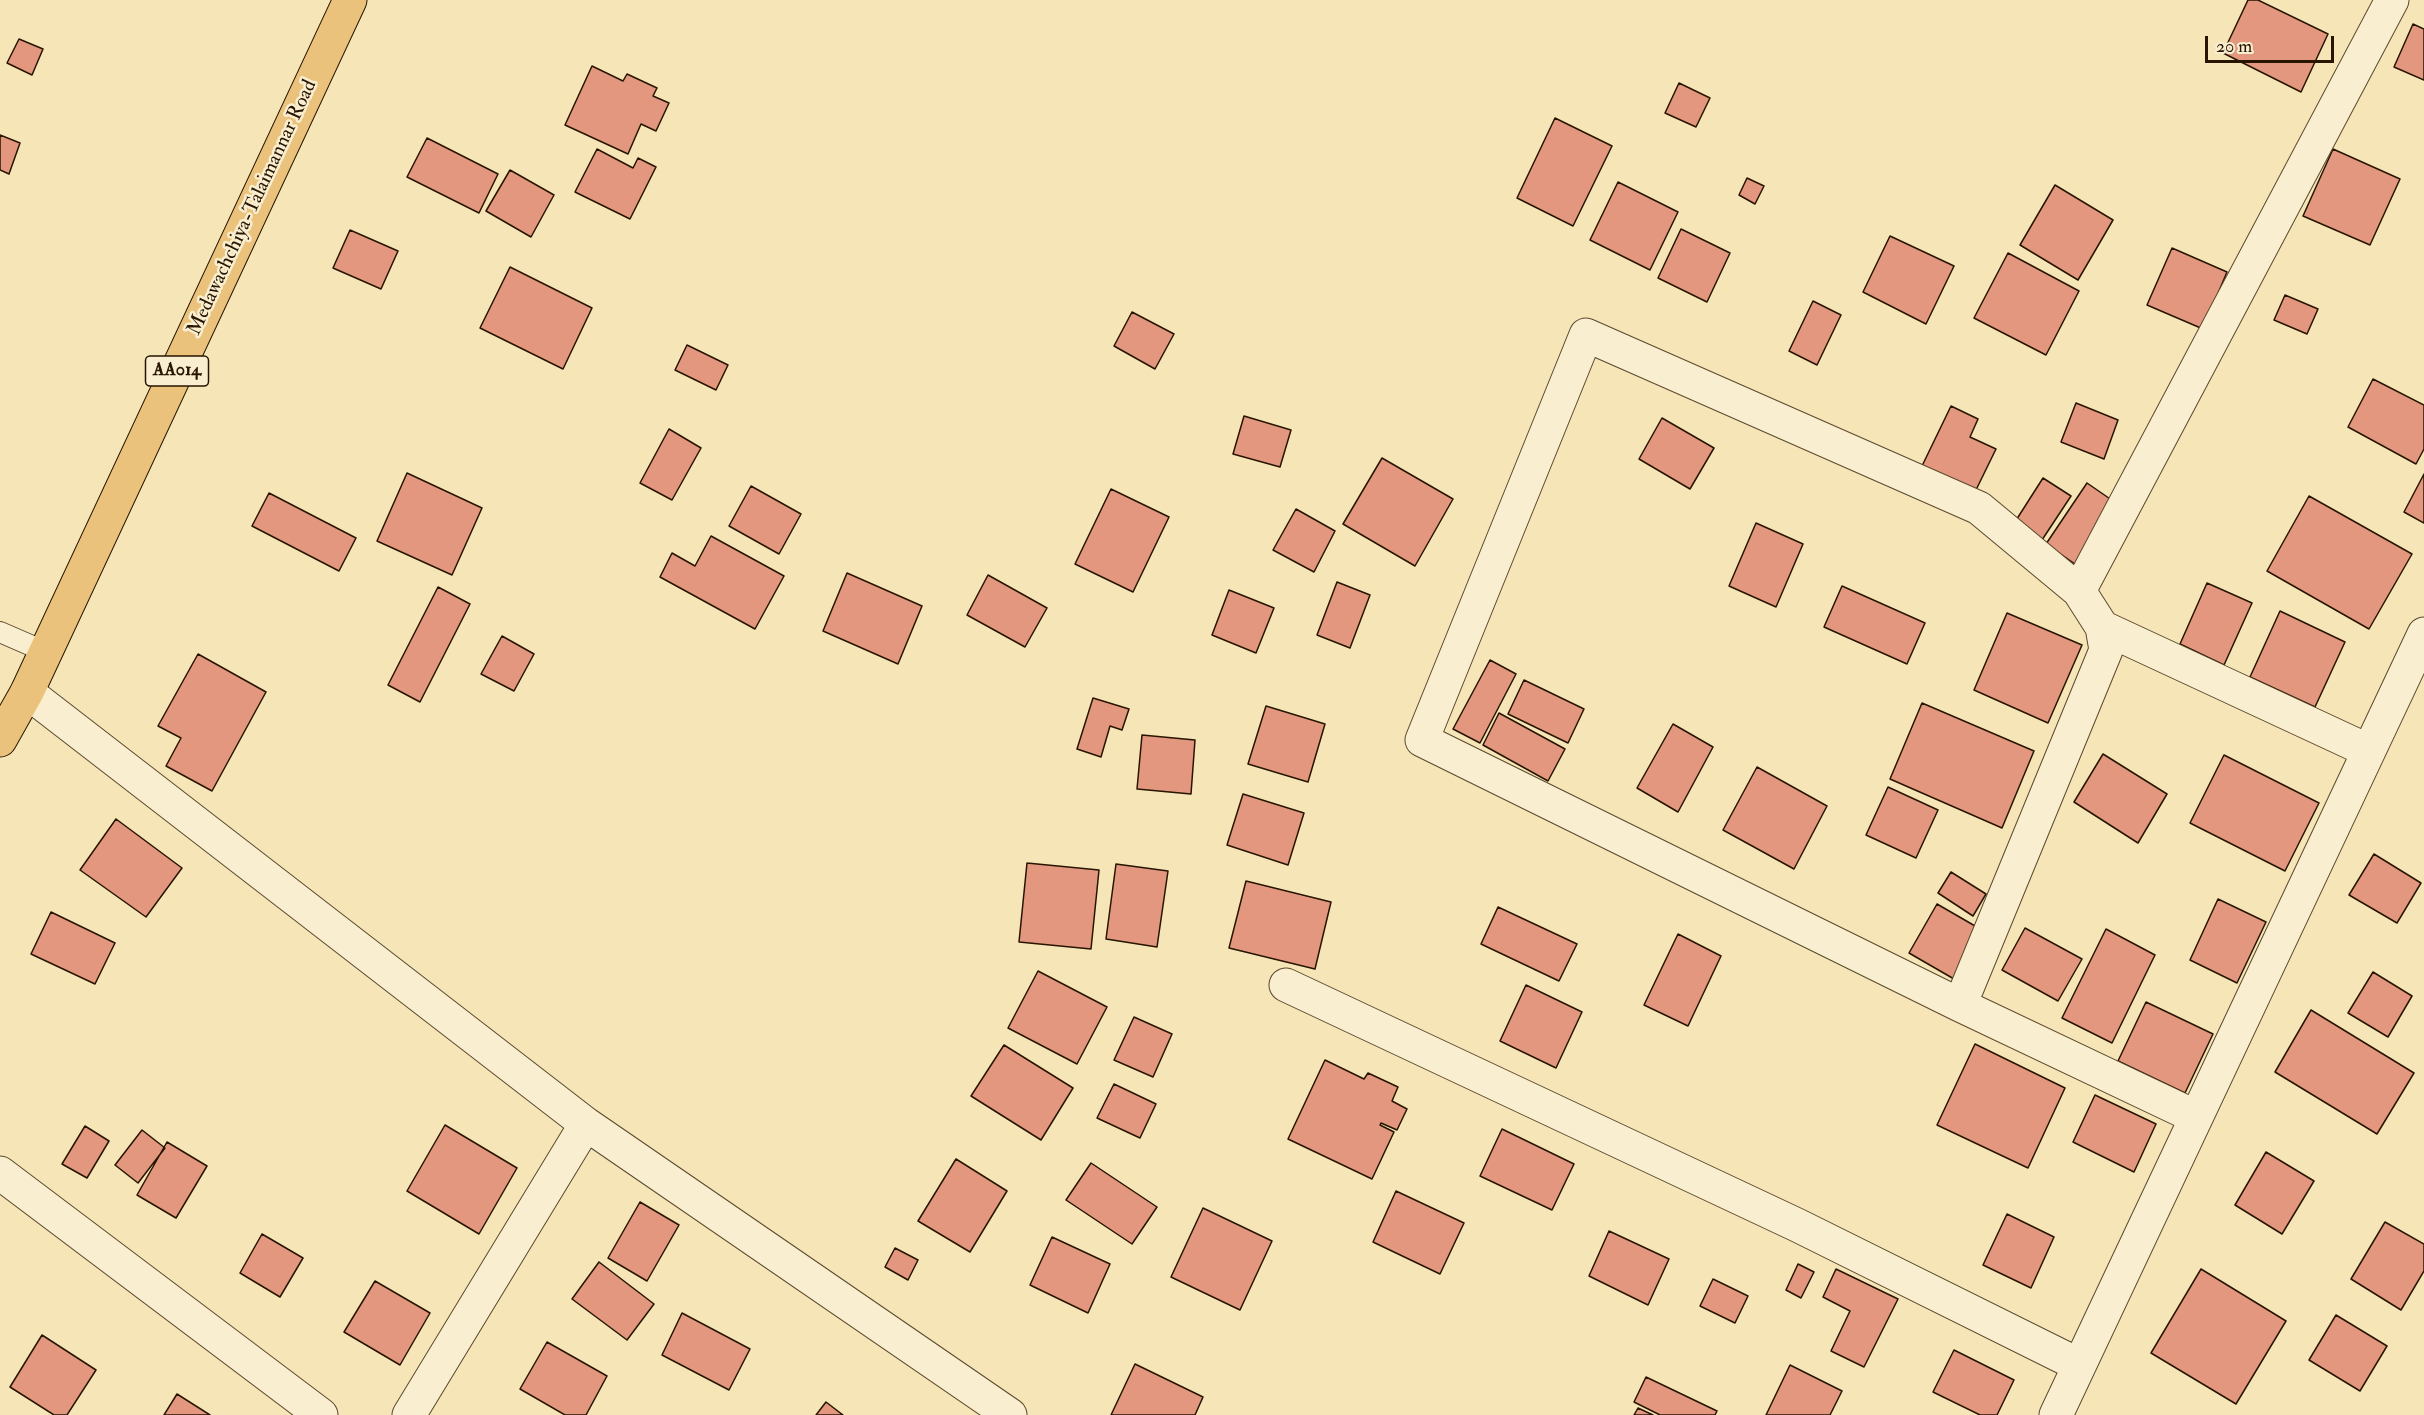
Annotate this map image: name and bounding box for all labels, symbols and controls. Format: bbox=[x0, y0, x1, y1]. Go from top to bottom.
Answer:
scale bar bbox=[2208, 24, 2337, 62]
text: 20 m bbox=[2216, 35, 2252, 58]
street label: Medawachchiya-Talaimannar Road bbox=[183, 76, 323, 340]
road number: AA014 bbox=[146, 356, 208, 386]

